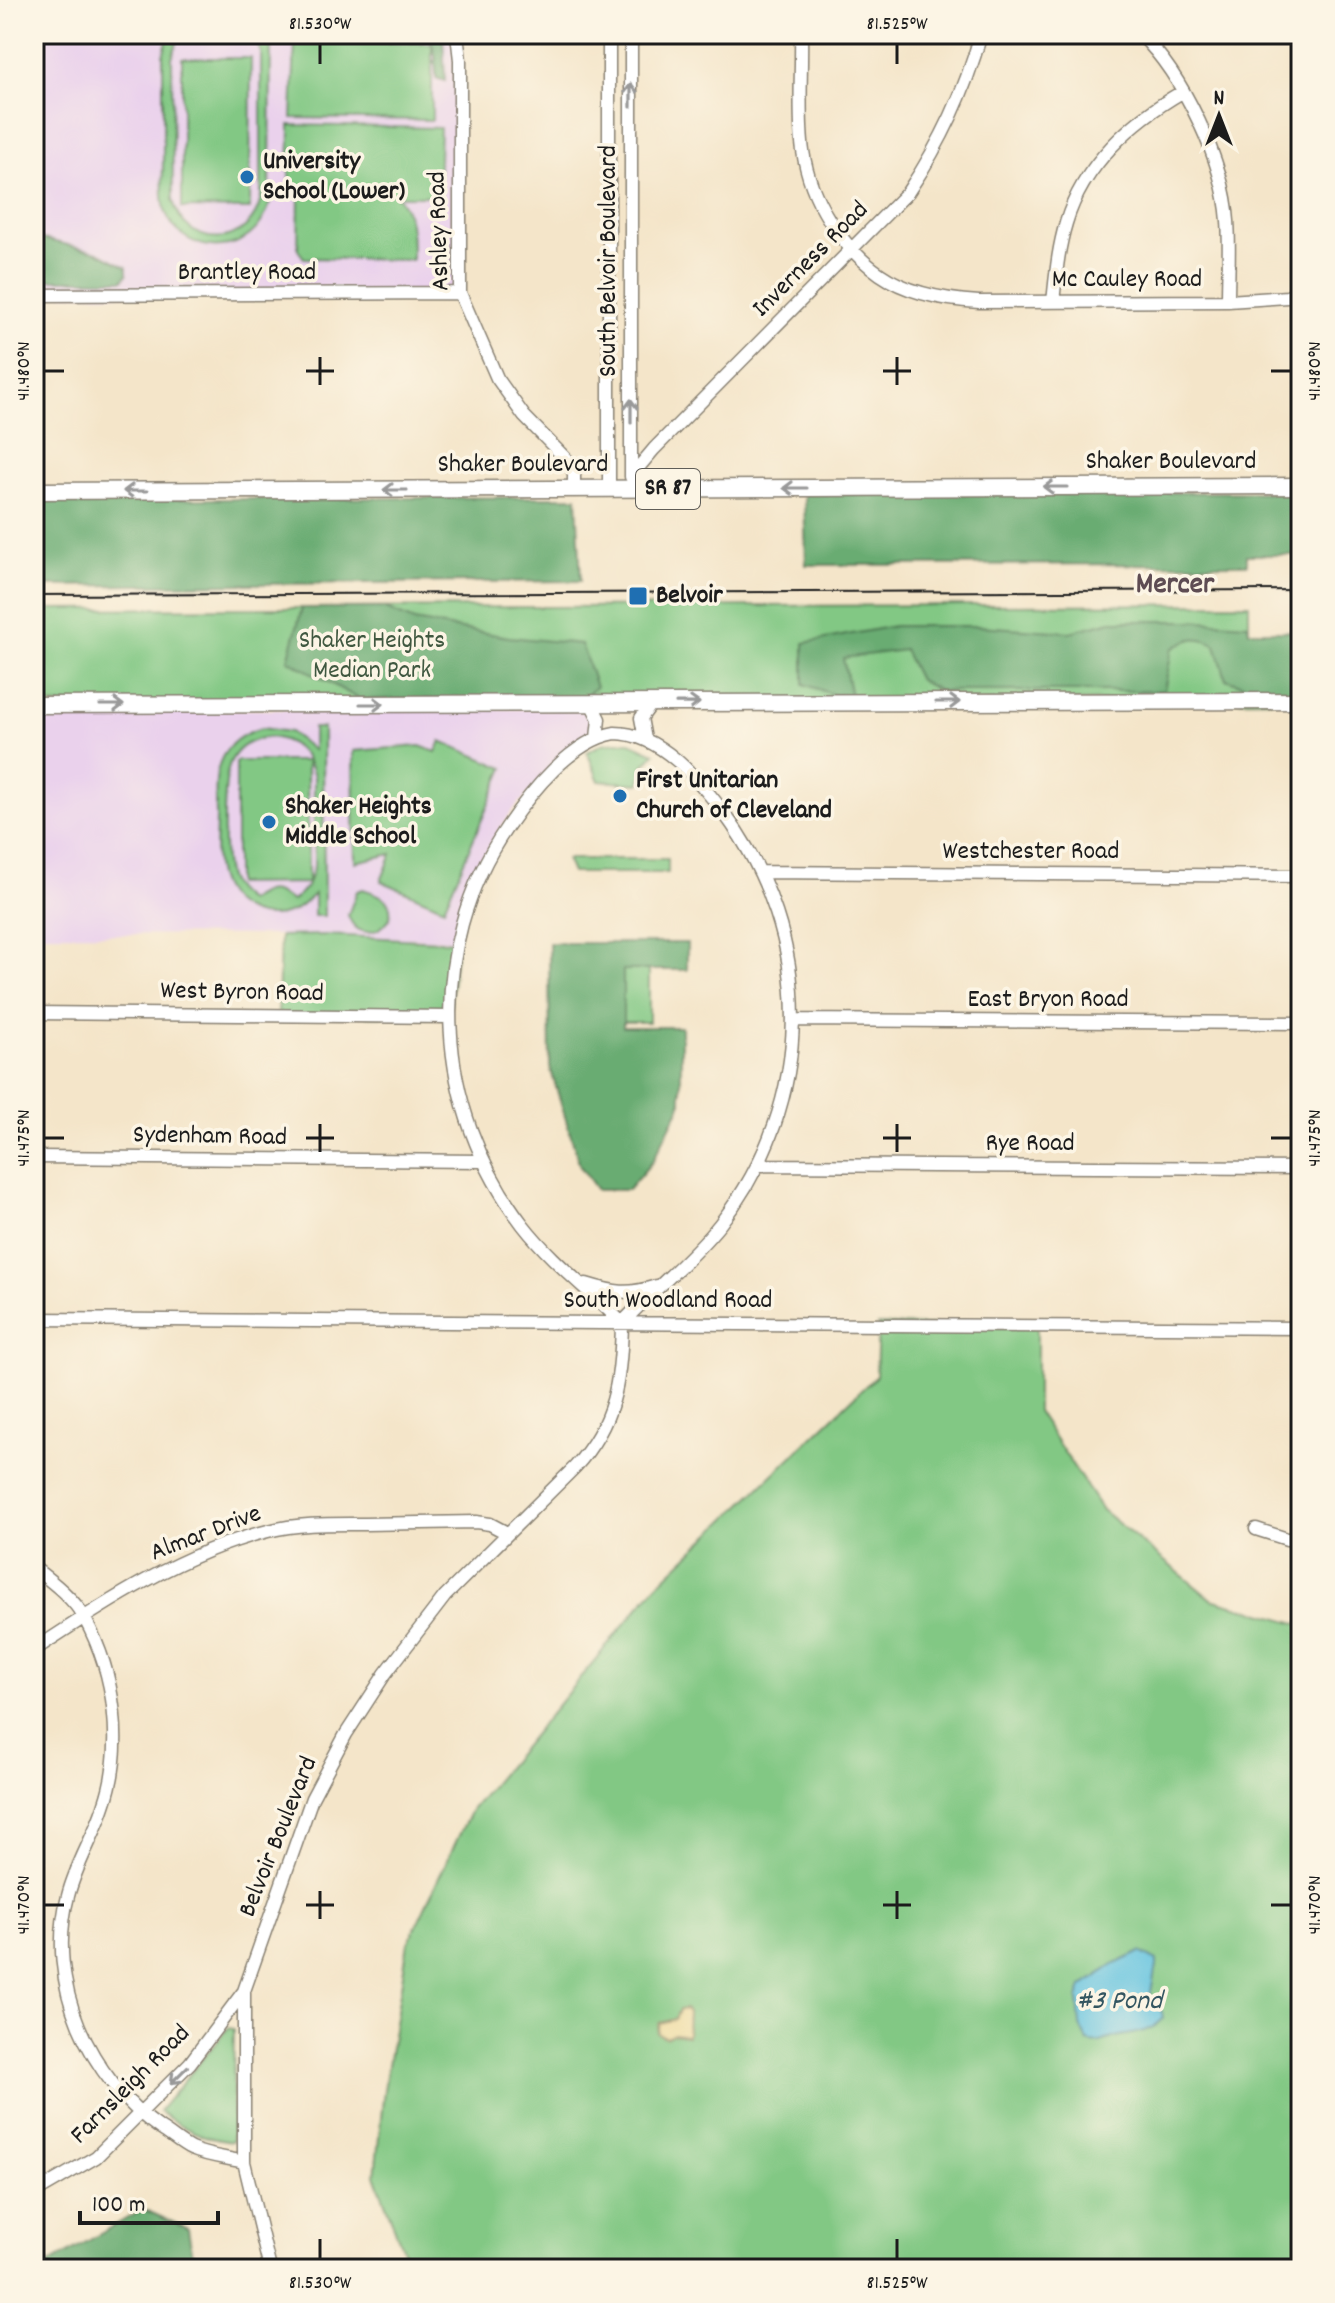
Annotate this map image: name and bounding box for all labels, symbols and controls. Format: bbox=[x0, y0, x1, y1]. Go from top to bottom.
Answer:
text: 81.530°W bbox=[289, 11, 352, 39]
text: 81.525°W bbox=[867, 11, 928, 39]
north arrow bbox=[1179, 76, 1259, 156]
one-way arrow bbox=[623, 82, 639, 109]
text: N bbox=[1214, 84, 1225, 115]
place label: University School (Lower) bbox=[263, 144, 406, 211]
street label: South Belvoir Boulevard bbox=[591, 145, 628, 377]
marker: University School (Lower) bbox=[238, 168, 256, 186]
street label: Ashley Road bbox=[419, 170, 461, 292]
street label: Inverness Road bbox=[744, 193, 878, 327]
street label: Brantley Road bbox=[178, 255, 316, 292]
street label: Mc Cauley Road bbox=[1052, 262, 1202, 299]
text: 41.480°N bbox=[11, 341, 39, 401]
text: 41.480°N bbox=[1302, 341, 1330, 401]
one-way arrow bbox=[623, 398, 639, 425]
street label: Shaker Boulevard bbox=[1086, 444, 1256, 481]
street label: Shaker Boulevard bbox=[438, 447, 608, 484]
road number: SR 87 bbox=[636, 469, 700, 509]
one-way arrow bbox=[1042, 479, 1069, 495]
one-way arrow bbox=[782, 480, 809, 496]
one-way arrow bbox=[382, 482, 409, 497]
one-way arrow bbox=[122, 483, 149, 499]
district label: Mercer bbox=[1136, 565, 1215, 608]
place label: Belvoir bbox=[656, 578, 723, 615]
marker: Belvoir bbox=[627, 585, 649, 607]
park label: Shaker Heights Median Park bbox=[299, 623, 445, 690]
one-way arrow bbox=[934, 694, 961, 710]
one-way arrow bbox=[674, 695, 701, 710]
one-way arrow bbox=[358, 696, 385, 712]
one-way arrow bbox=[98, 697, 125, 713]
place label: First Unitarian Church of Cleveland bbox=[636, 763, 832, 830]
marker: First Unitarian Church of Cleveland bbox=[611, 787, 629, 805]
place label: Shaker Heights Middle School bbox=[285, 789, 432, 856]
marker: Shaker Heights Middle School bbox=[260, 813, 278, 831]
street label: Westchester Road bbox=[943, 834, 1119, 871]
street label: West Byron Road bbox=[160, 973, 324, 1013]
street label: East Bryon Road bbox=[967, 982, 1129, 1019]
text: 41.475°N bbox=[11, 1109, 39, 1167]
text: 41.475°N bbox=[1302, 1109, 1330, 1167]
street label: Sydenham Road bbox=[133, 1117, 287, 1157]
street label: Rye Road bbox=[985, 1126, 1075, 1163]
street label: South Woodland Road bbox=[563, 1283, 773, 1320]
street label: Almar Drive bbox=[145, 1496, 267, 1572]
street label: Belvoir Boulevard bbox=[230, 1751, 328, 1923]
text: 41.470°N bbox=[11, 1875, 39, 1935]
text: 41.470°N bbox=[1302, 1875, 1330, 1935]
water label: #3 Pond bbox=[1076, 1983, 1166, 2023]
street label: Farnsleigh Road bbox=[63, 2017, 199, 2153]
one-way arrow bbox=[169, 2065, 189, 2084]
scale bar bbox=[80, 2175, 218, 2225]
text: 100 m bbox=[92, 2189, 145, 2223]
text: 81.530°W bbox=[289, 2270, 352, 2298]
text: 81.525°W bbox=[867, 2270, 928, 2298]

